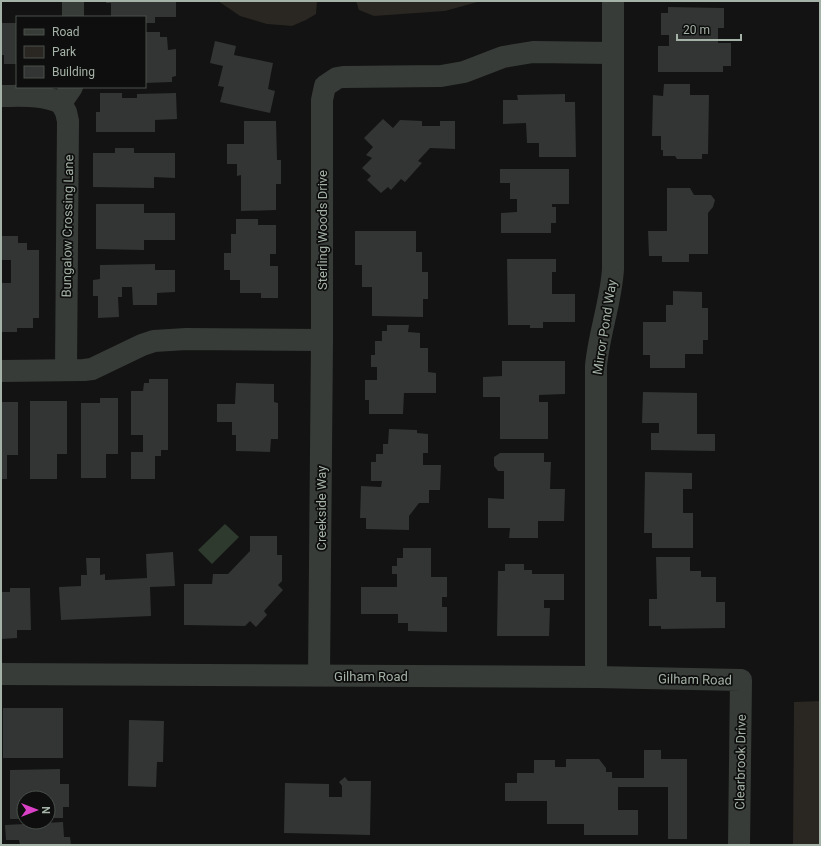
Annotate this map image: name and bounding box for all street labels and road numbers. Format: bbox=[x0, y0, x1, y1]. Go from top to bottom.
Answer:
street label: Bungalow Crossing Lane bbox=[59, 154, 76, 298]
street label: Sterling Woods Drive bbox=[315, 170, 330, 290]
street label: Mirror Pond Way bbox=[590, 279, 619, 376]
street label: Creekside Way bbox=[314, 466, 329, 550]
street label: Gilham Road bbox=[334, 669, 408, 684]
street label: Gilham Road bbox=[658, 671, 732, 688]
street label: Clearbrook Drive bbox=[732, 714, 749, 810]

